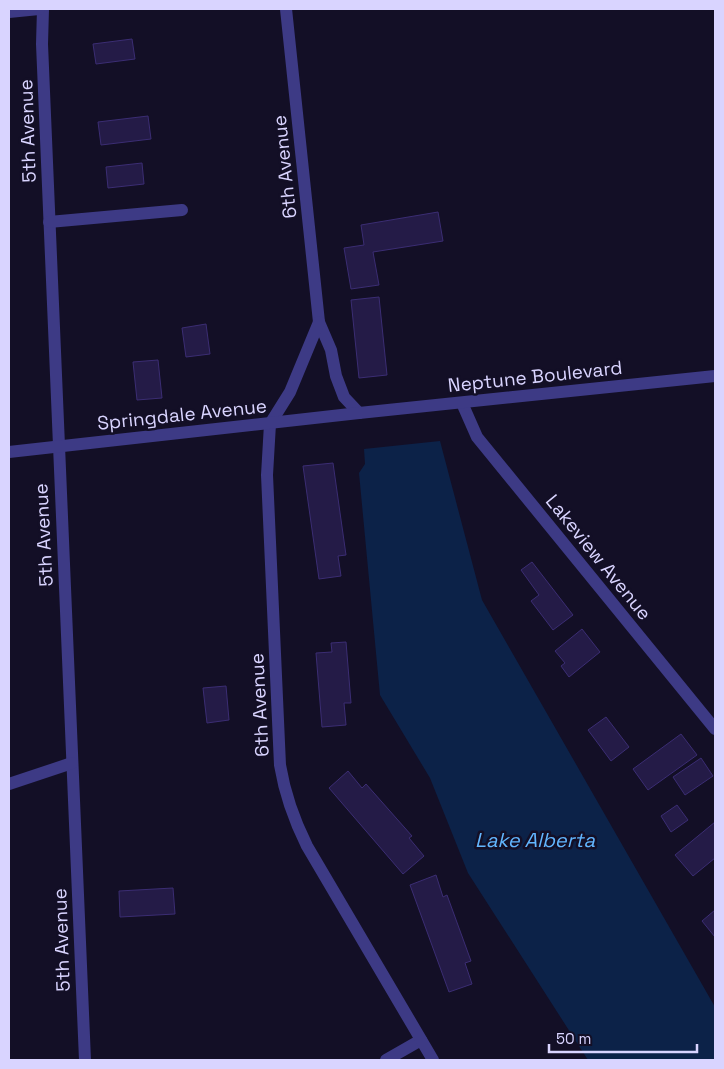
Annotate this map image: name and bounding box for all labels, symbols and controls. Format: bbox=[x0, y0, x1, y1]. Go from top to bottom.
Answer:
street label: 5th Avenue bbox=[13, 79, 42, 183]
street label: 6th Avenue bbox=[267, 114, 302, 220]
street label: Neptune Boulevard bbox=[447, 355, 624, 398]
street label: Springdale Avenue bbox=[96, 393, 268, 436]
street label: 5th Avenue bbox=[28, 483, 59, 587]
street label: Lakeview Avenue bbox=[540, 489, 657, 625]
street label: 6th Avenue bbox=[244, 653, 275, 757]
water label: Lake Alberta bbox=[475, 827, 595, 853]
street label: 5th Avenue bbox=[47, 888, 76, 992]
scale bar bbox=[549, 1022, 696, 1054]
text: 50 m bbox=[556, 1029, 591, 1048]

